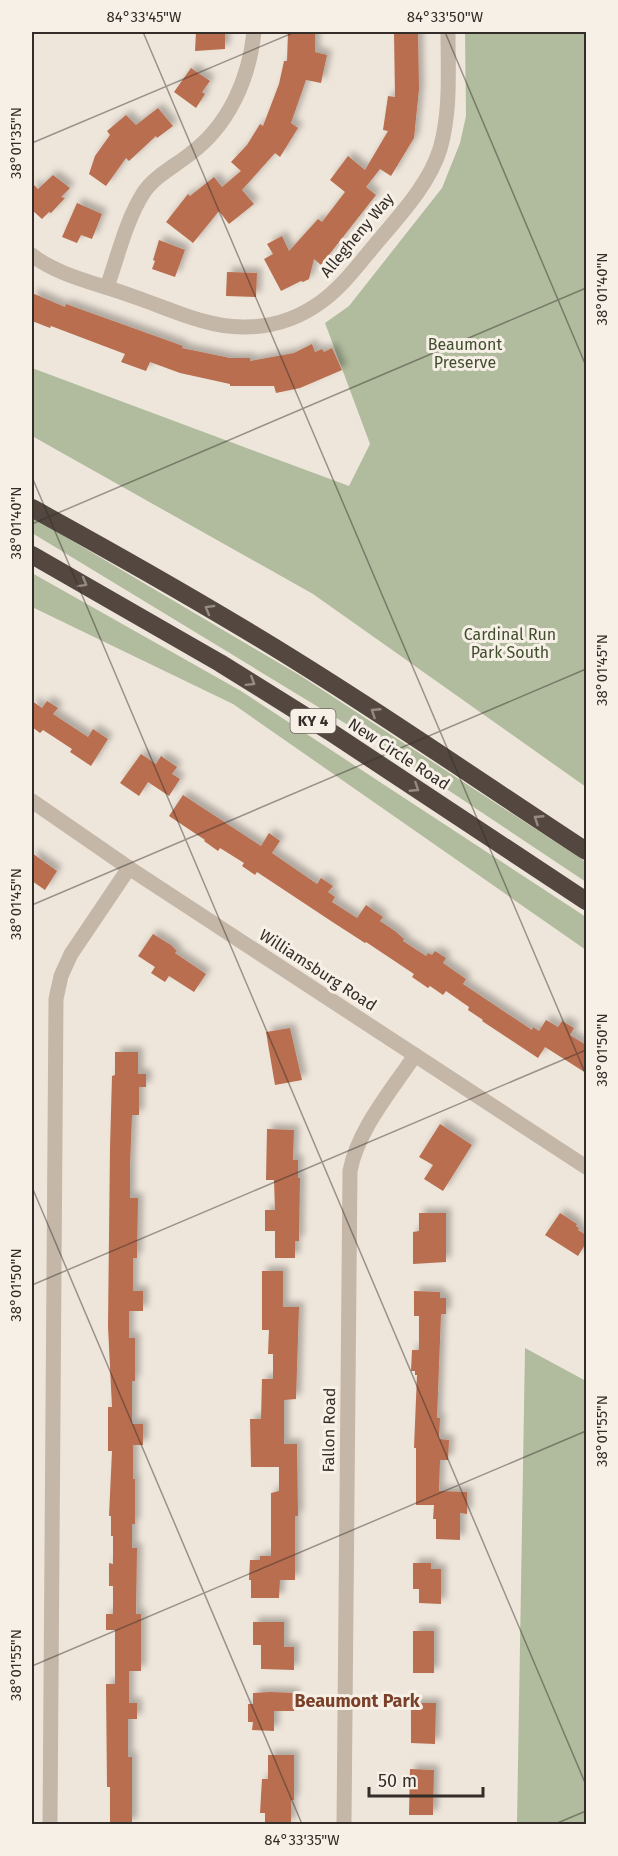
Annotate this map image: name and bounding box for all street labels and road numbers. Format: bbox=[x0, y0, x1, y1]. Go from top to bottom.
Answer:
street label: Allegheny Way bbox=[316, 189, 398, 281]
road number: KY 4 bbox=[290, 709, 336, 733]
street label: New Circle Road bbox=[345, 714, 453, 794]
street label: Williamsburg Road bbox=[256, 925, 380, 1015]
street label: Fallon Road bbox=[319, 1388, 339, 1472]

